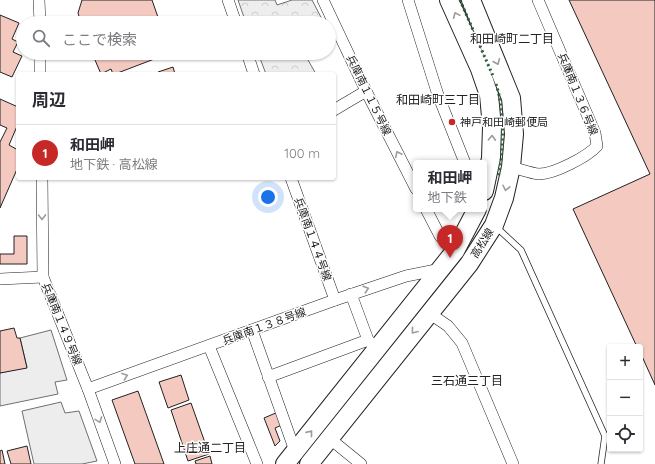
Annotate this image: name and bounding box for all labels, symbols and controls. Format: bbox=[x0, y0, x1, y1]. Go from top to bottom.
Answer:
one-way arrow bbox=[453, 12, 461, 20]
search box bbox=[16, 16, 336, 60]
icon: search bbox=[30, 27, 52, 49]
text: ここで検索 bbox=[62, 30, 137, 49]
district label: 和田崎町二丁目 bbox=[470, 31, 554, 46]
street label: 兵庫南１３６号線 bbox=[555, 51, 601, 137]
street label: 兵庫南１１５号線 bbox=[343, 52, 395, 138]
one-way arrow bbox=[492, 58, 500, 65]
text: 周辺 bbox=[32, 89, 66, 110]
district label: 和田崎町三丁目 bbox=[396, 92, 480, 107]
place label: 神戸和田崎郵便局 bbox=[460, 115, 548, 129]
marker: 神戸和田崎郵便局 bbox=[447, 117, 457, 127]
text: 和田岬 bbox=[70, 135, 115, 154]
one-way arrow bbox=[487, 135, 496, 142]
text: 1 bbox=[42, 145, 48, 161]
text: 100 m bbox=[284, 145, 320, 161]
one-way arrow bbox=[395, 151, 403, 159]
text: 地下鉄 · 高松線 bbox=[70, 156, 158, 172]
popup bbox=[413, 160, 487, 212]
text: 和田岬 bbox=[427, 168, 473, 187]
one-way arrow bbox=[503, 185, 511, 191]
your location bbox=[258, 187, 278, 207]
text: 地下鉄 bbox=[427, 189, 467, 205]
street label: 兵庫南１４４号線 bbox=[291, 195, 335, 283]
one-way arrow bbox=[38, 214, 46, 220]
pin: 1 bbox=[437, 225, 463, 258]
street label: 高松線 bbox=[467, 225, 497, 261]
street label: 兵庫南１４９号線 bbox=[39, 281, 85, 367]
one-way arrow bbox=[362, 286, 369, 294]
street label: 兵庫南１３８号線 bbox=[220, 304, 308, 348]
one-way arrow bbox=[412, 327, 419, 334]
map controls bbox=[607, 344, 643, 452]
button: + bbox=[607, 344, 643, 380]
one-way arrow bbox=[121, 372, 128, 381]
district label: 三石通三丁目 bbox=[431, 373, 503, 388]
button: − bbox=[607, 380, 643, 416]
button: locate bbox=[607, 416, 643, 452]
one-way arrow bbox=[95, 417, 103, 424]
one-way arrow bbox=[305, 431, 312, 438]
district label: 上庄通二丁目 bbox=[174, 440, 246, 455]

